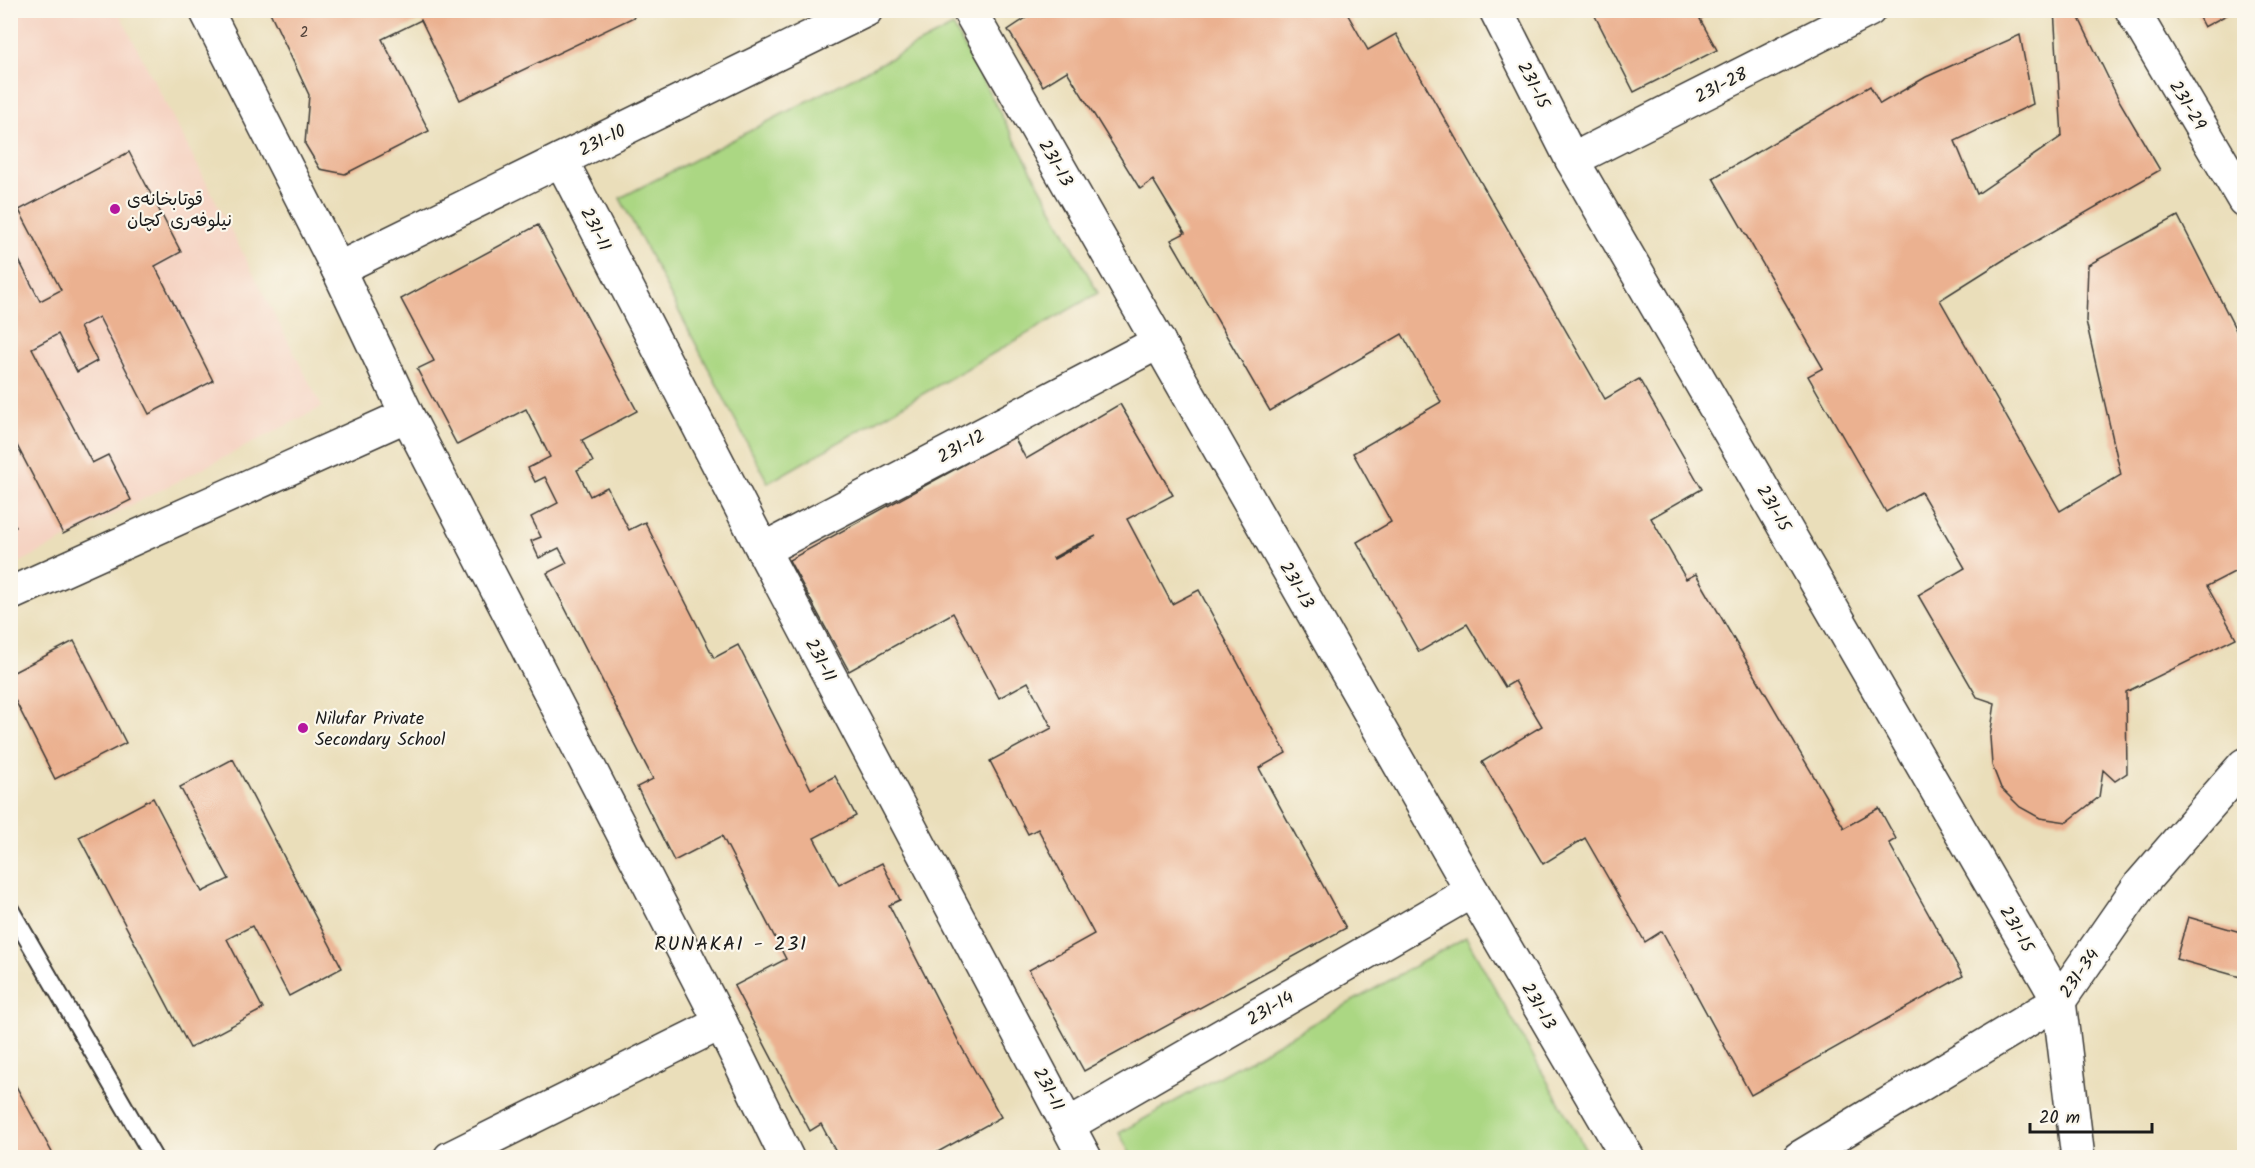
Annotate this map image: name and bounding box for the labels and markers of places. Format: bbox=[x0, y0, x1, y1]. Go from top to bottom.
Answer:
place label: قوتابخانەی نیلوفەری کچان bbox=[127, 186, 232, 236]
marker: قوتابخانەی نیلوفەری کچان bbox=[108, 202, 122, 216]
place label: Nilufar Private Secondary School bbox=[315, 705, 446, 755]
marker: Nilufar Private Secondary School bbox=[296, 721, 310, 735]

